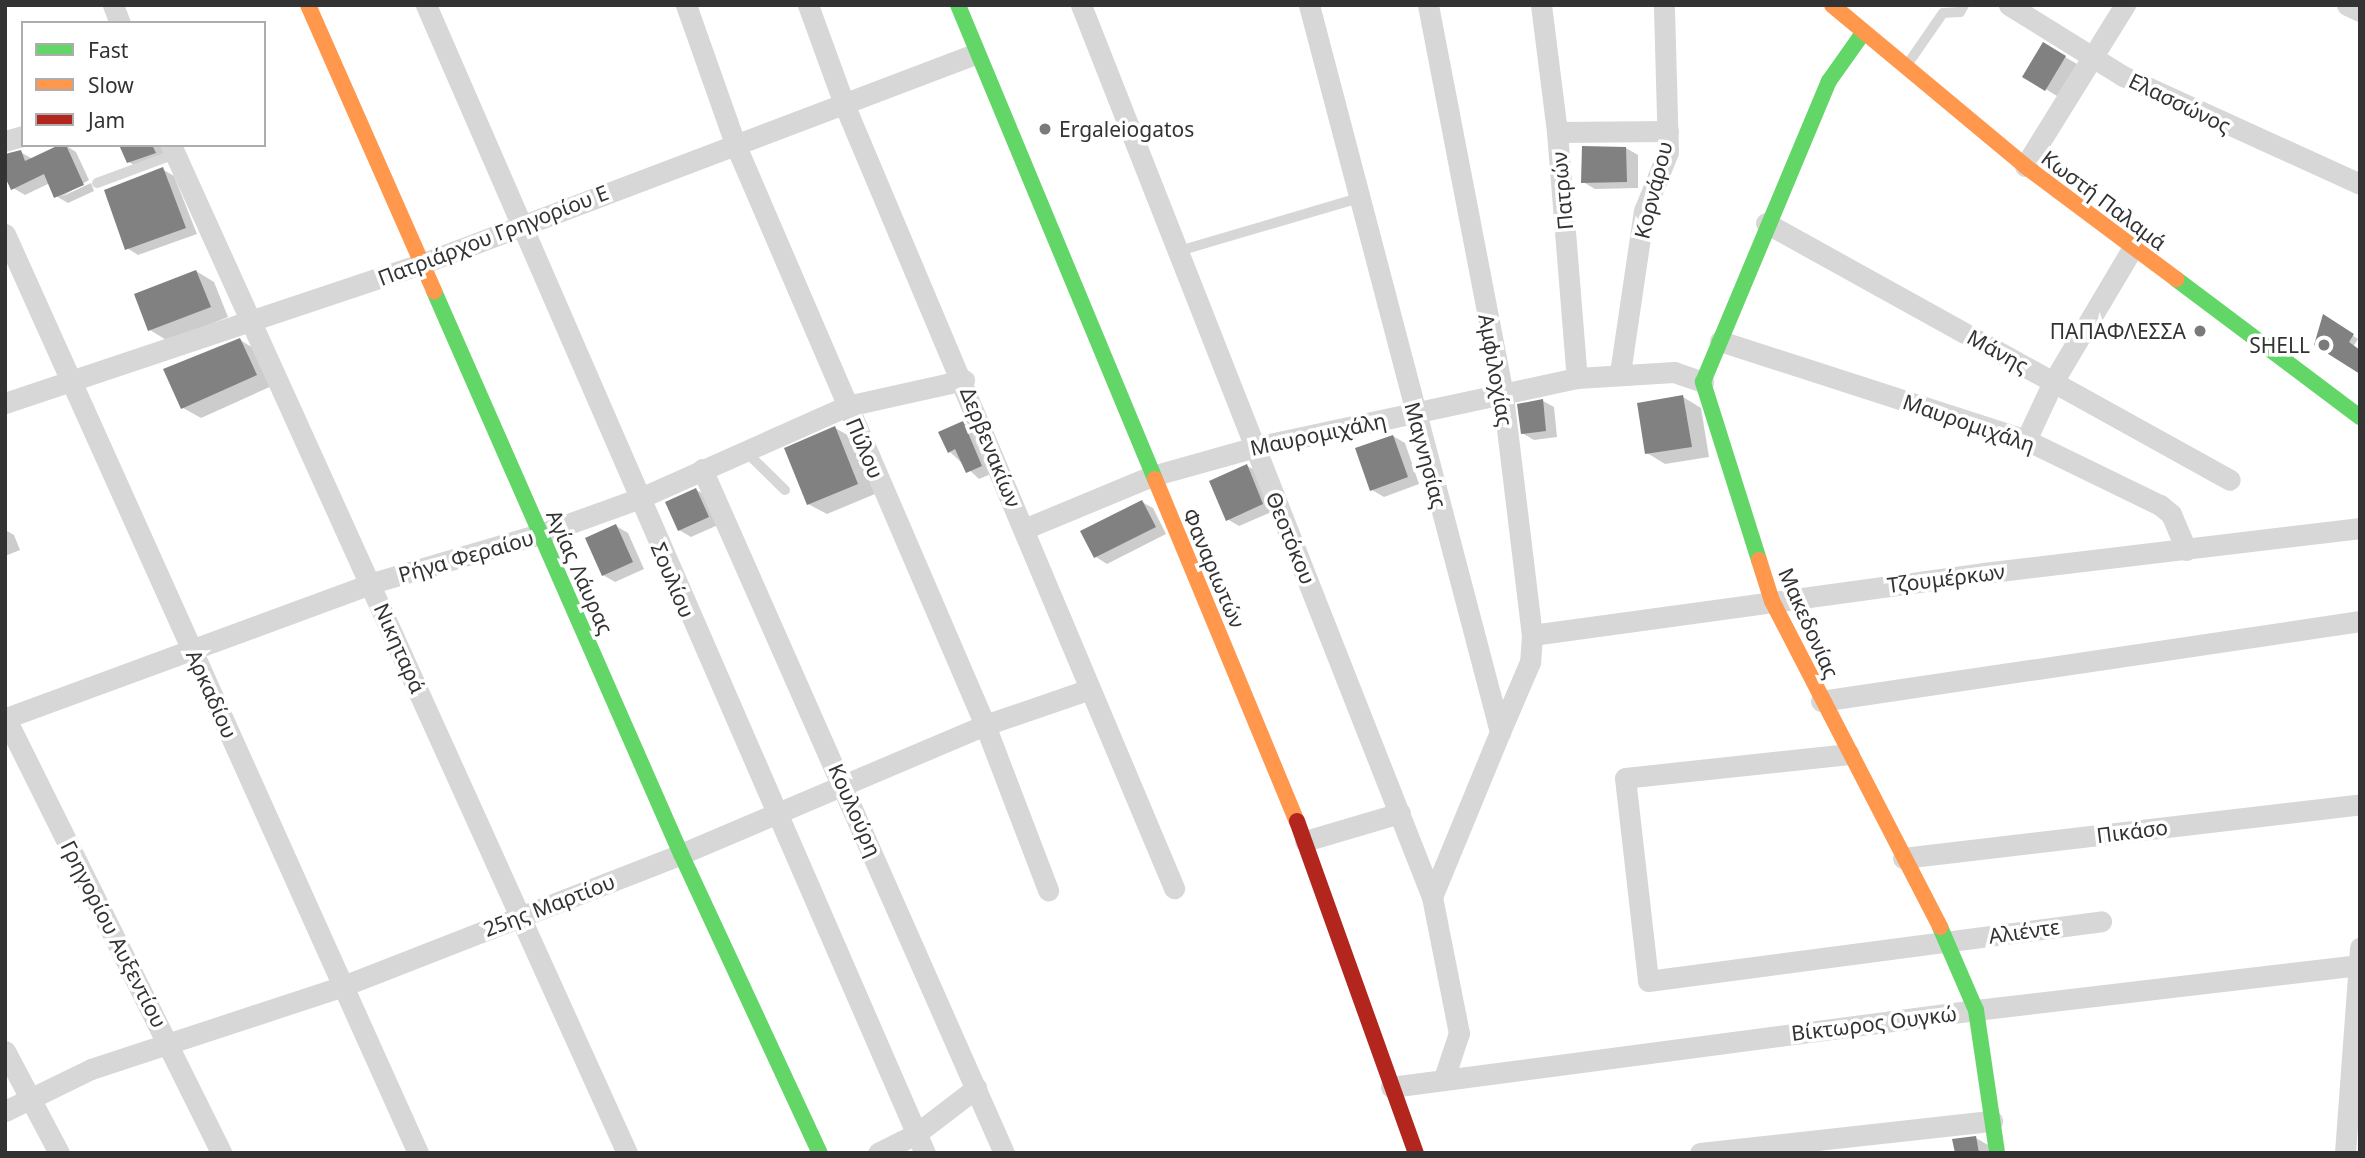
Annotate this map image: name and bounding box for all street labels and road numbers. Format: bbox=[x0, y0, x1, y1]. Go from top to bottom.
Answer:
street label: Ελασσώνος bbox=[2125, 68, 2235, 138]
street label: Κορνάρου bbox=[1629, 139, 1677, 241]
street label: Κωστή Παλαμά bbox=[2037, 145, 2171, 255]
street label: Πατρών bbox=[1546, 151, 1578, 231]
street label: Πατριάρχου Γρηγορίου Ε bbox=[374, 179, 612, 291]
street label: Αμφιλοχίας bbox=[1474, 312, 1518, 428]
street label: Μάνης bbox=[1963, 324, 2033, 378]
street label: Δερβενακίων bbox=[955, 383, 1027, 511]
street label: Μαυρομιχάλη bbox=[1900, 389, 2038, 457]
street label: Μαγνησίας bbox=[1400, 399, 1452, 511]
street label: Μαυρομιχάλη bbox=[1248, 407, 1388, 461]
street label: Πύλου bbox=[841, 414, 889, 482]
street label: Θεοτόκου bbox=[1261, 488, 1321, 588]
street label: Φαναριωτών bbox=[1178, 505, 1250, 631]
street label: Αγίας Λάυρας bbox=[541, 506, 619, 638]
street label: Ρήγα Φεραίου bbox=[395, 525, 537, 587]
street label: Σουλίου bbox=[646, 539, 700, 621]
street label: Τζουμέρκων bbox=[1886, 558, 2006, 598]
street label: Μακεδονίας bbox=[1773, 564, 1845, 682]
street label: Νικηταρά bbox=[369, 599, 431, 697]
street label: Αρκαδίου bbox=[181, 646, 243, 742]
street label: Κουλούρη bbox=[823, 760, 887, 860]
street label: Πικάσο bbox=[2095, 814, 2169, 848]
street label: Γρηγορίου Αυξεντίου bbox=[56, 836, 172, 1032]
street label: 25ης Μαρτίου bbox=[480, 868, 618, 942]
street label: Αλιέντε bbox=[1987, 914, 2061, 948]
street label: Βίκτωρος Ουγκώ bbox=[1790, 1000, 1958, 1046]

